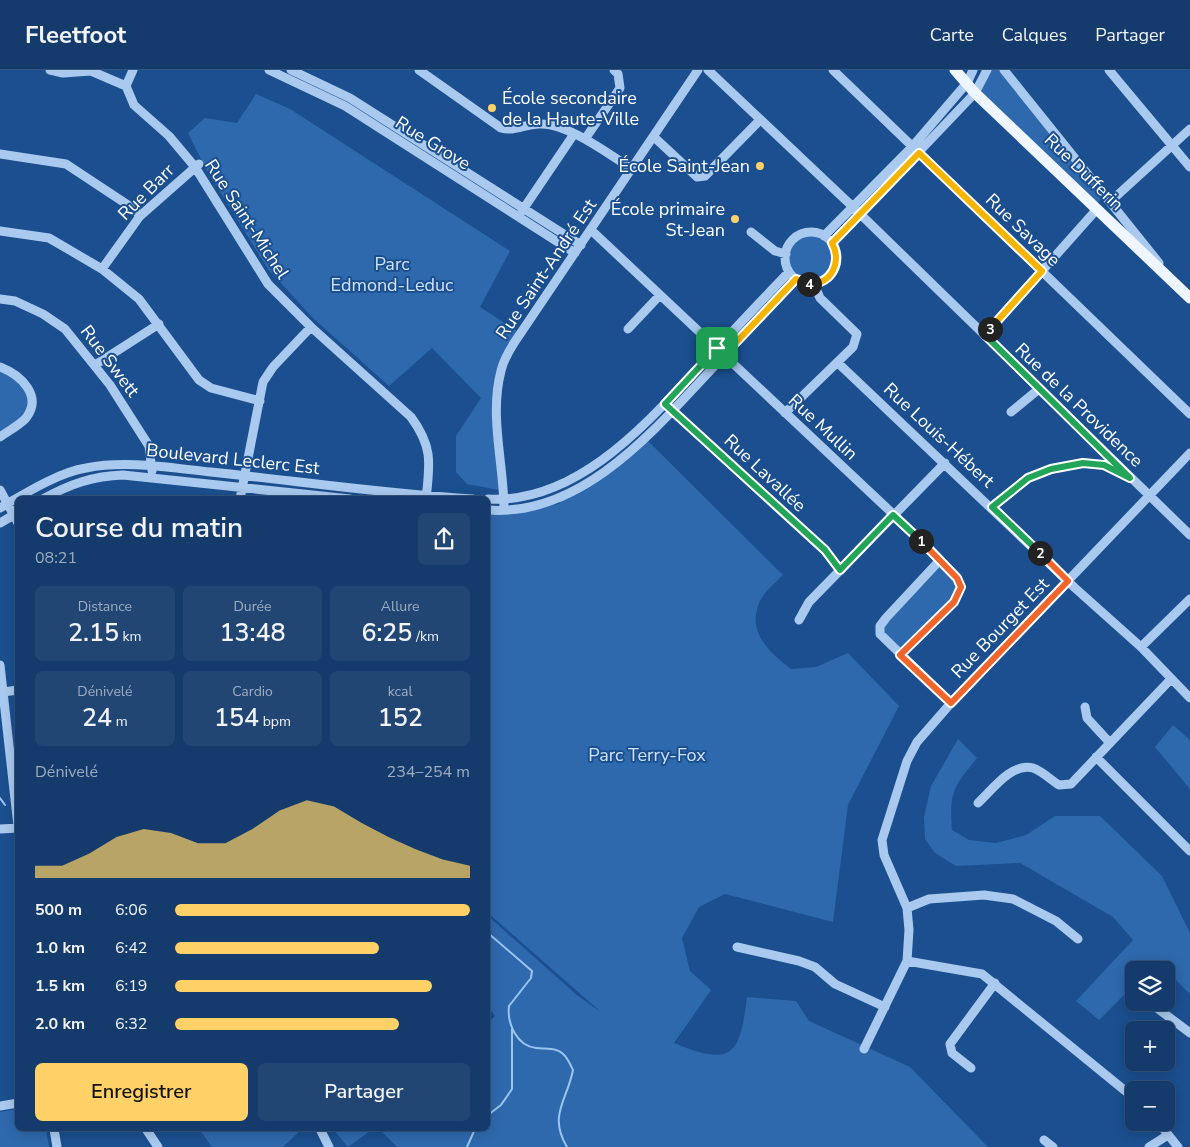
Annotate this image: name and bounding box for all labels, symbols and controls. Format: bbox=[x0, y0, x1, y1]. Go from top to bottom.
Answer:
text: Fleetfoot bbox=[25, 19, 126, 51]
text: Carte bbox=[930, 23, 974, 47]
text: Calques bbox=[1002, 23, 1067, 47]
text: Partager bbox=[1095, 23, 1165, 47]
place label: École secondaire de la Haute-Ville bbox=[502, 86, 639, 131]
marker: École secondaire de la Haute-Ville bbox=[486, 102, 498, 114]
street label: Rue Grove bbox=[391, 110, 475, 176]
street label: Rue Dufferin bbox=[1039, 128, 1129, 216]
place label: École Saint-Jean bbox=[619, 154, 750, 178]
street label: Rue Saint-Michel bbox=[199, 155, 295, 284]
street label: Rue Barr bbox=[112, 158, 180, 226]
marker: École Saint-Jean bbox=[754, 160, 766, 172]
street label: Rue Savage bbox=[980, 188, 1066, 272]
street label: Rue Saint-André Est bbox=[490, 194, 602, 344]
place label: École primaire St-Jean bbox=[611, 197, 725, 242]
marker: École primaire St-Jean bbox=[729, 213, 741, 225]
park label: Parc Edmond-Leduc bbox=[331, 252, 453, 297]
pin: 4 bbox=[796, 272, 822, 296]
text: 4 bbox=[805, 275, 814, 294]
pin: 3 bbox=[978, 316, 1002, 342]
street label: Rue Swett bbox=[75, 320, 145, 402]
text: 3 bbox=[986, 320, 995, 339]
pin bbox=[696, 327, 738, 369]
icon: arrive bbox=[703, 334, 731, 362]
street label: Rue de la Providence bbox=[1010, 338, 1148, 472]
street label: Rue Louis-Hébert bbox=[878, 377, 1000, 493]
street label: Rue Mullin bbox=[783, 389, 863, 465]
street label: Rue Lavallée bbox=[719, 429, 811, 517]
street label: Boulevard Leclerc Est bbox=[145, 438, 321, 480]
text: Course du matin bbox=[35, 509, 243, 547]
button: share bbox=[418, 513, 470, 565]
pin: 1 bbox=[908, 528, 934, 554]
text: 1 bbox=[917, 532, 926, 551]
pin: 2 bbox=[1028, 540, 1052, 566]
text: 2 bbox=[1036, 544, 1045, 563]
text: 08:21 bbox=[35, 547, 77, 569]
street label: Rue Bourget Est bbox=[946, 572, 1055, 684]
text: Distance bbox=[78, 597, 132, 616]
text: Durée bbox=[233, 597, 272, 616]
text: Allure bbox=[381, 597, 420, 616]
text: 2.15 bbox=[68, 616, 119, 650]
text: 13:48 bbox=[220, 616, 285, 650]
text: 6:25 bbox=[361, 616, 412, 650]
text: km bbox=[119, 627, 142, 646]
text: /km bbox=[412, 627, 439, 646]
text: Dénivelé bbox=[77, 682, 132, 701]
text: Cardio bbox=[232, 682, 273, 701]
text: kcal bbox=[388, 682, 413, 701]
text: 24 bbox=[82, 701, 112, 735]
text: 154 bbox=[214, 701, 259, 735]
text: 152 bbox=[378, 701, 423, 735]
text: m bbox=[112, 712, 128, 731]
text: bpm bbox=[259, 712, 291, 731]
park label: Parc Terry-Fox bbox=[588, 743, 706, 767]
text: Dénivelé bbox=[35, 761, 98, 783]
text: 234–254 m bbox=[387, 761, 470, 783]
text: 500 m bbox=[35, 899, 82, 921]
text: 6:06 bbox=[115, 899, 147, 921]
text: 1.0 km bbox=[35, 937, 85, 959]
text: 6:42 bbox=[115, 937, 147, 959]
map controls bbox=[1125, 961, 1175, 1131]
button: layers bbox=[1125, 961, 1175, 1011]
text: 1.5 km bbox=[35, 975, 85, 997]
text: 6:19 bbox=[115, 975, 147, 997]
text: 2.0 km bbox=[35, 1013, 85, 1035]
text: 6:32 bbox=[115, 1013, 147, 1035]
button: + bbox=[1125, 1021, 1175, 1071]
button: Enregistrer bbox=[35, 1063, 248, 1121]
button: Partager bbox=[258, 1063, 470, 1121]
button: − bbox=[1125, 1081, 1175, 1131]

